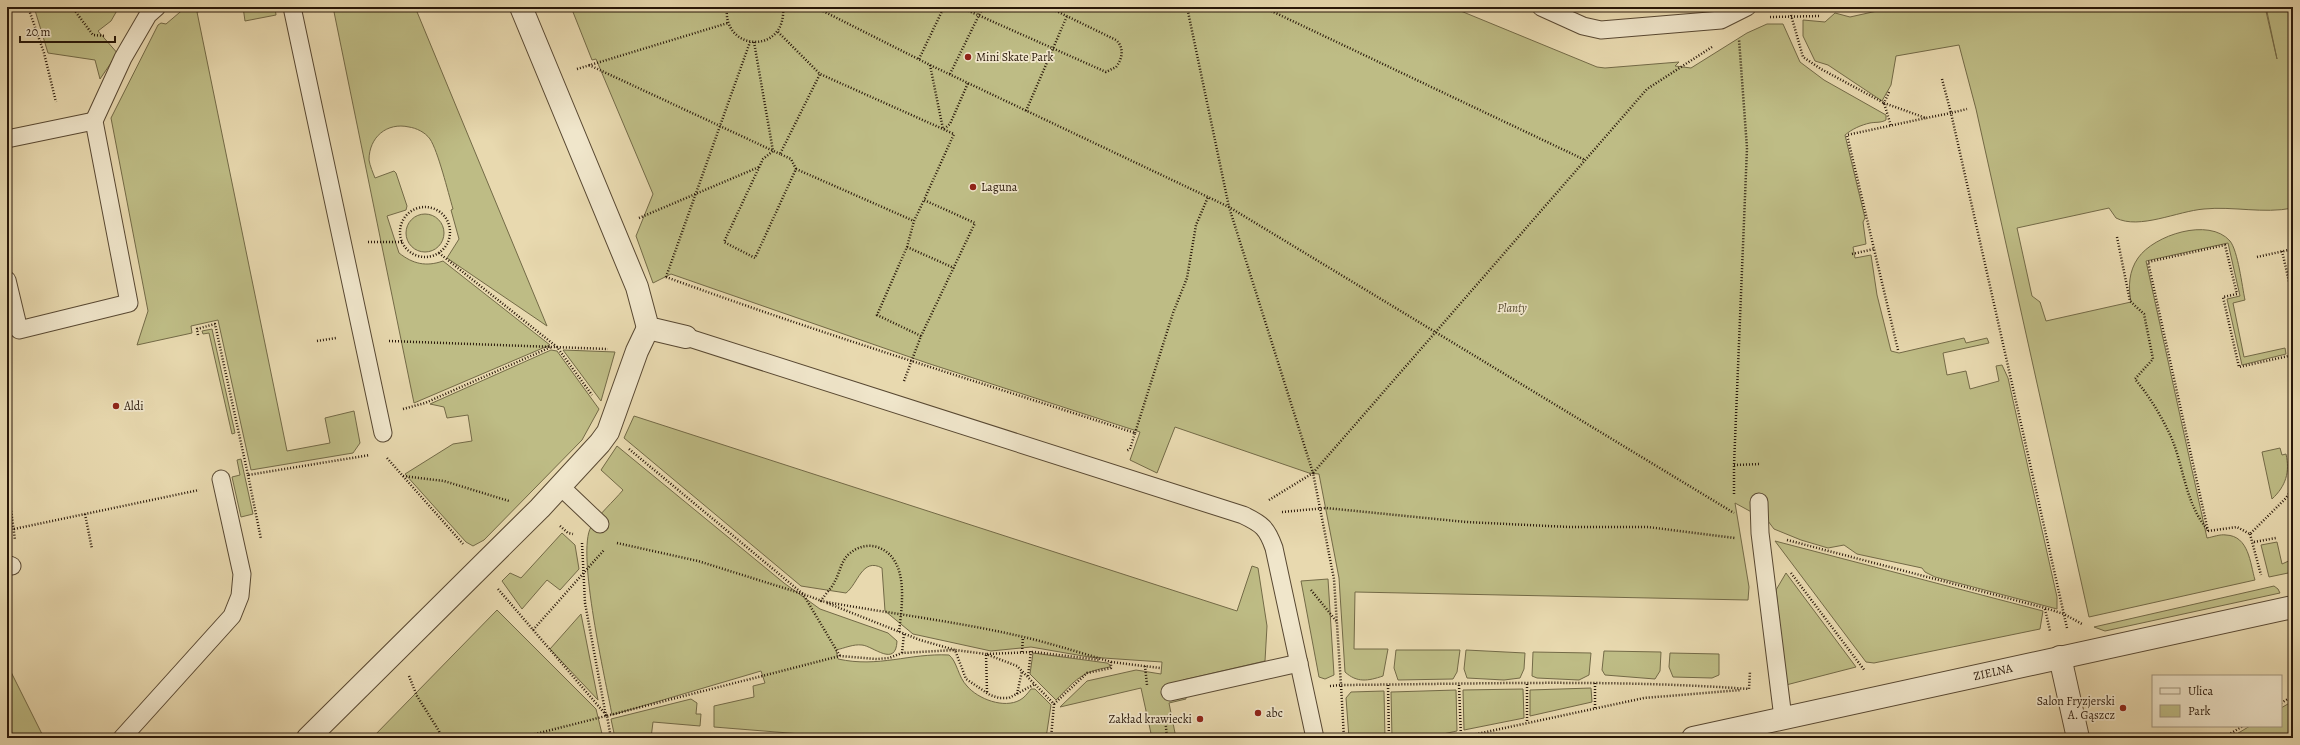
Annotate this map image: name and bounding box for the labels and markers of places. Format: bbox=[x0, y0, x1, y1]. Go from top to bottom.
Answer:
place label: Mini Skate Park bbox=[976, 49, 1054, 65]
marker: Mini Skate Park bbox=[963, 52, 973, 62]
place label: Laguna bbox=[981, 179, 1018, 195]
marker: Laguna bbox=[968, 182, 978, 192]
place label: Aldi bbox=[123, 398, 144, 414]
marker: Aldi bbox=[111, 401, 121, 411]
place label: Salon Fryzjerski A. Gąszcz bbox=[2037, 693, 2115, 723]
marker: Salon Fryzjerski A. Gąszcz bbox=[2118, 703, 2128, 713]
place label: abc bbox=[1266, 705, 1283, 721]
marker: abc bbox=[1253, 708, 1263, 718]
place label: Zakład krawiecki bbox=[1109, 711, 1192, 727]
marker: Zakład krawiecki bbox=[1195, 714, 1205, 724]

